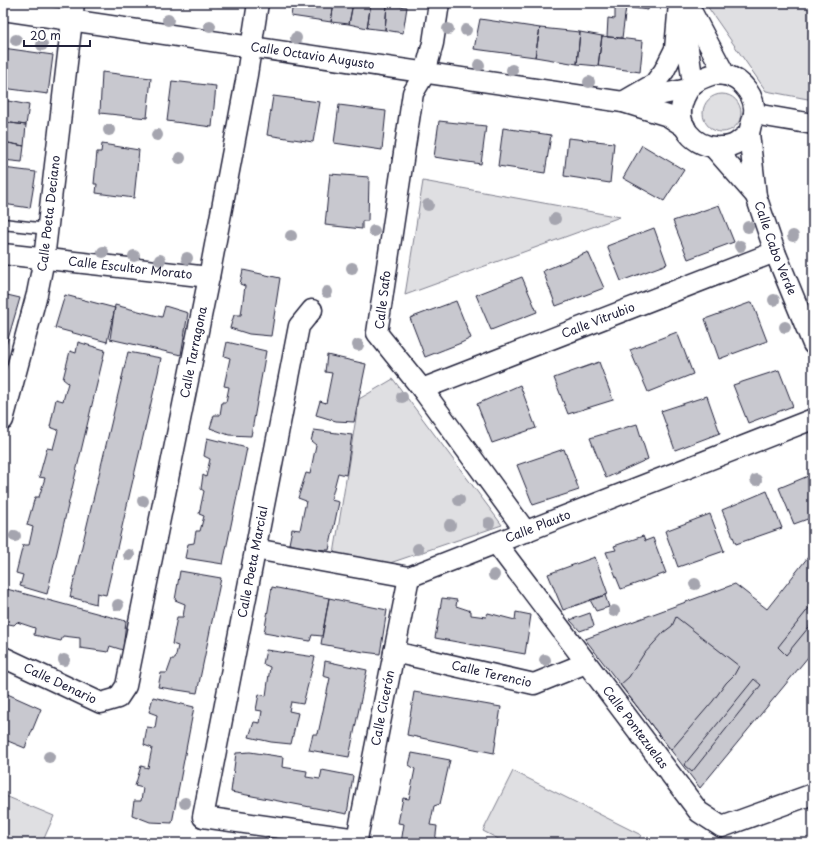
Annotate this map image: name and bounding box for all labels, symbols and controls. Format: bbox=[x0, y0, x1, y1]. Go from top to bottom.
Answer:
scale bar bbox=[24, 22, 90, 48]
text: 20 m bbox=[30, 26, 61, 44]
street label: Calle Octavio Augusto bbox=[250, 37, 376, 73]
street label: Calle Poeta Deciano bbox=[32, 154, 64, 273]
street label: Calle Cabo Verde bbox=[750, 199, 802, 297]
street label: Calle Escultor Morato bbox=[67, 251, 194, 283]
street label: Calle Safo bbox=[369, 269, 395, 330]
street label: Calle Vitrubio bbox=[559, 297, 637, 342]
street label: Calle Tarragona bbox=[175, 304, 211, 399]
street label: Calle Poeta Marcial bbox=[232, 504, 272, 619]
street label: Calle Plauto bbox=[502, 505, 573, 547]
street label: Calle Terencio bbox=[450, 655, 534, 691]
street label: Calle Denario bbox=[21, 658, 100, 708]
street label: Calle Cicerón bbox=[366, 668, 398, 747]
street label: Calle Pontezuelas bbox=[599, 682, 674, 772]

